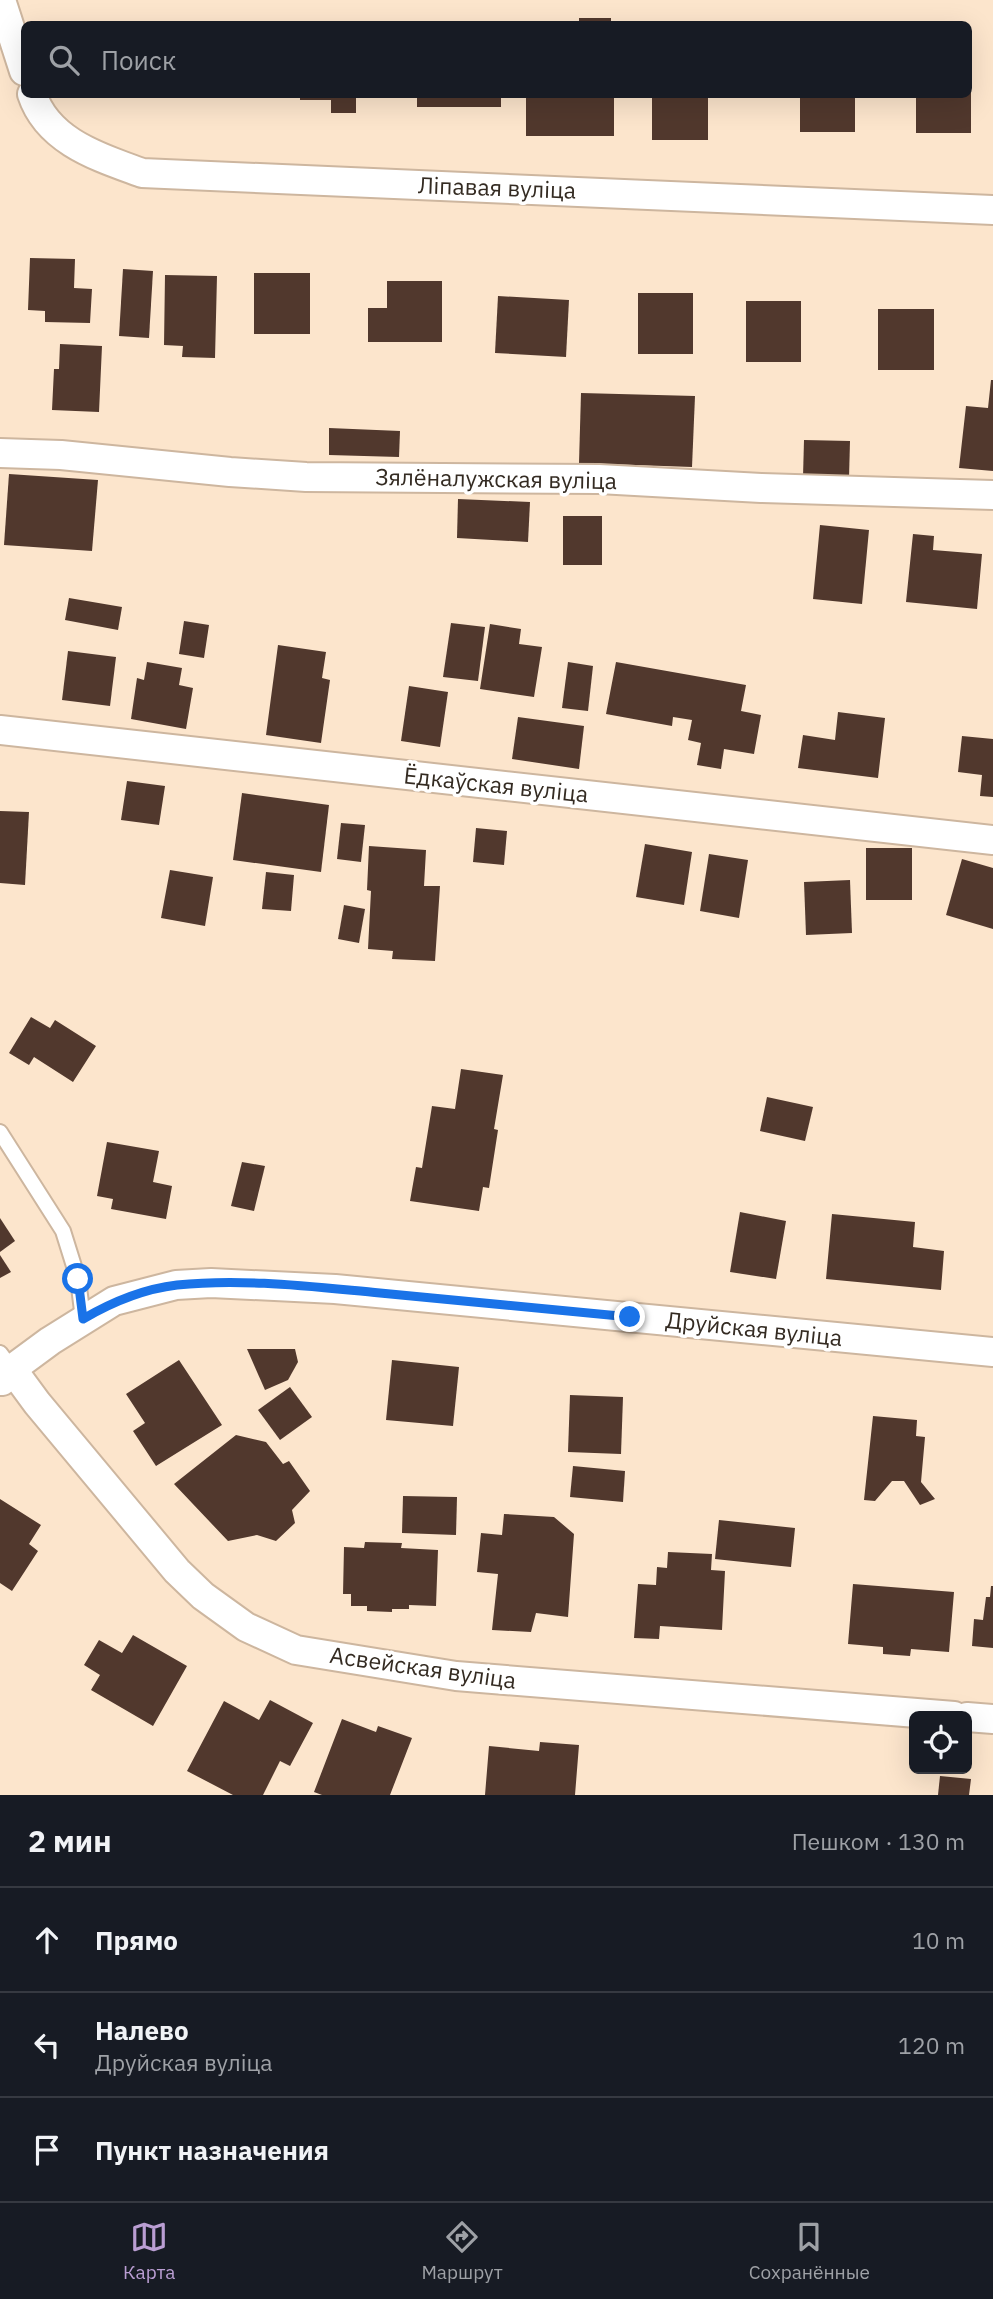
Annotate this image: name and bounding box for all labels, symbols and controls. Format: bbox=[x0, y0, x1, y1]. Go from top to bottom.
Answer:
search box bbox=[21, 21, 972, 98]
icon: search bbox=[45, 41, 83, 79]
text: Поиск bbox=[101, 43, 176, 77]
street label: Ліпавая вуліца bbox=[417, 169, 577, 205]
street label: Зялёналужская вуліца bbox=[375, 461, 617, 495]
street label: Ёдкаўская вуліца bbox=[402, 759, 590, 809]
route start bbox=[62, 1263, 93, 1294]
route end bbox=[614, 1301, 645, 1332]
street label: Друйская вуліца bbox=[664, 1304, 844, 1352]
street label: Асвейская вуліца bbox=[328, 1639, 518, 1695]
map controls bbox=[909, 1711, 972, 1774]
button: locate bbox=[909, 1711, 972, 1774]
text: 2 мин bbox=[28, 1821, 112, 1860]
text: Пешком · 130 m bbox=[792, 1826, 965, 1856]
icon: ahead bbox=[28, 1921, 66, 1959]
text: Прямо bbox=[95, 1923, 178, 1957]
text: 10 m bbox=[912, 1925, 965, 1955]
text: Налево bbox=[95, 2013, 189, 2047]
icon: left bbox=[28, 2026, 66, 2064]
text: 120 m bbox=[898, 2030, 965, 2060]
text: Друйская вуліца bbox=[95, 2047, 273, 2077]
icon: arrive bbox=[28, 2131, 66, 2169]
text: Пункт назначения bbox=[95, 2133, 329, 2167]
tab: Карта bbox=[123, 2218, 175, 2284]
tab: Маршрут bbox=[421, 2218, 503, 2284]
tab: Сохранённые bbox=[749, 2218, 870, 2284]

